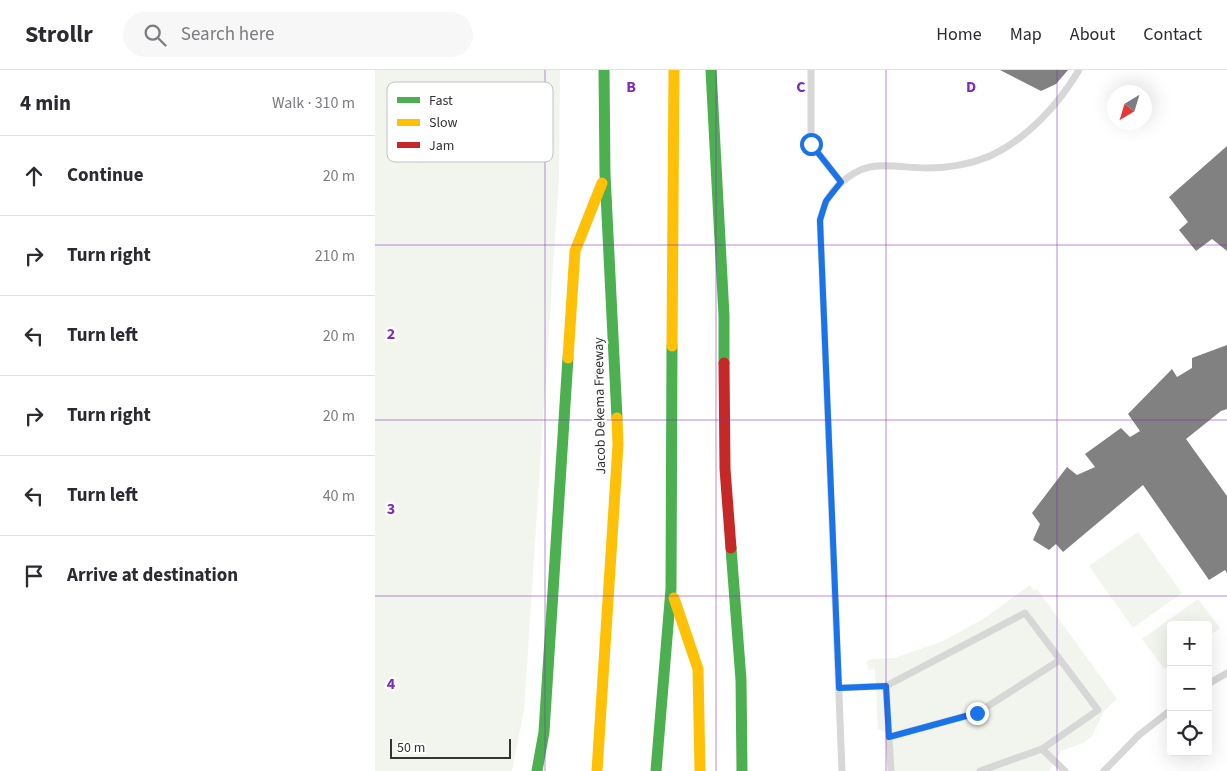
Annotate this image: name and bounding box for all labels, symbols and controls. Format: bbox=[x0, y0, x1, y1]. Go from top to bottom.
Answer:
search box bbox=[123, 12, 473, 57]
text: Strollr bbox=[25, 17, 93, 52]
icon: search bbox=[141, 21, 169, 49]
text: Search here bbox=[181, 21, 274, 48]
text: Home bbox=[936, 22, 982, 47]
text: Map bbox=[1010, 22, 1042, 47]
text: About bbox=[1070, 22, 1115, 47]
text: Contact bbox=[1143, 22, 1202, 47]
text: B bbox=[626, 76, 636, 98]
text: C bbox=[796, 76, 806, 98]
text: D bbox=[966, 76, 976, 98]
legend bbox=[387, 82, 553, 162]
north arrow bbox=[1107, 85, 1152, 130]
text: 4 min bbox=[20, 88, 71, 118]
text: Fast bbox=[429, 91, 453, 111]
text: Walk · 310 m bbox=[272, 92, 355, 114]
text: Slow bbox=[429, 113, 458, 133]
route start bbox=[800, 133, 823, 156]
text: Jam bbox=[429, 136, 454, 156]
icon: ahead bbox=[20, 162, 48, 190]
text: Continue bbox=[67, 162, 144, 189]
text: 20 m bbox=[323, 165, 355, 187]
icon: right bbox=[20, 242, 48, 270]
text: Turn right bbox=[67, 242, 151, 269]
text: 210 m bbox=[315, 245, 355, 267]
icon: left bbox=[20, 322, 48, 350]
text: Turn left bbox=[67, 322, 138, 349]
text: 2 bbox=[387, 323, 395, 345]
text: 20 m bbox=[323, 325, 355, 347]
street label: Jacob Dekema Freeway bbox=[589, 337, 611, 475]
icon: right bbox=[20, 402, 48, 430]
text: Turn right bbox=[67, 402, 151, 429]
text: 20 m bbox=[323, 405, 355, 427]
icon: left bbox=[20, 482, 48, 510]
text: Turn left bbox=[67, 482, 138, 509]
text: 40 m bbox=[323, 485, 355, 507]
text: 3 bbox=[387, 498, 395, 520]
icon: arrive bbox=[20, 562, 48, 590]
text: Arrive at destination bbox=[67, 562, 238, 589]
map controls bbox=[1167, 621, 1212, 756]
button: + bbox=[1167, 621, 1212, 666]
button: − bbox=[1167, 666, 1212, 711]
text: 4 bbox=[387, 673, 396, 695]
route end bbox=[966, 702, 989, 725]
button: locate bbox=[1167, 711, 1212, 756]
scale bar bbox=[390, 736, 511, 759]
text: 50 m bbox=[397, 738, 425, 758]

